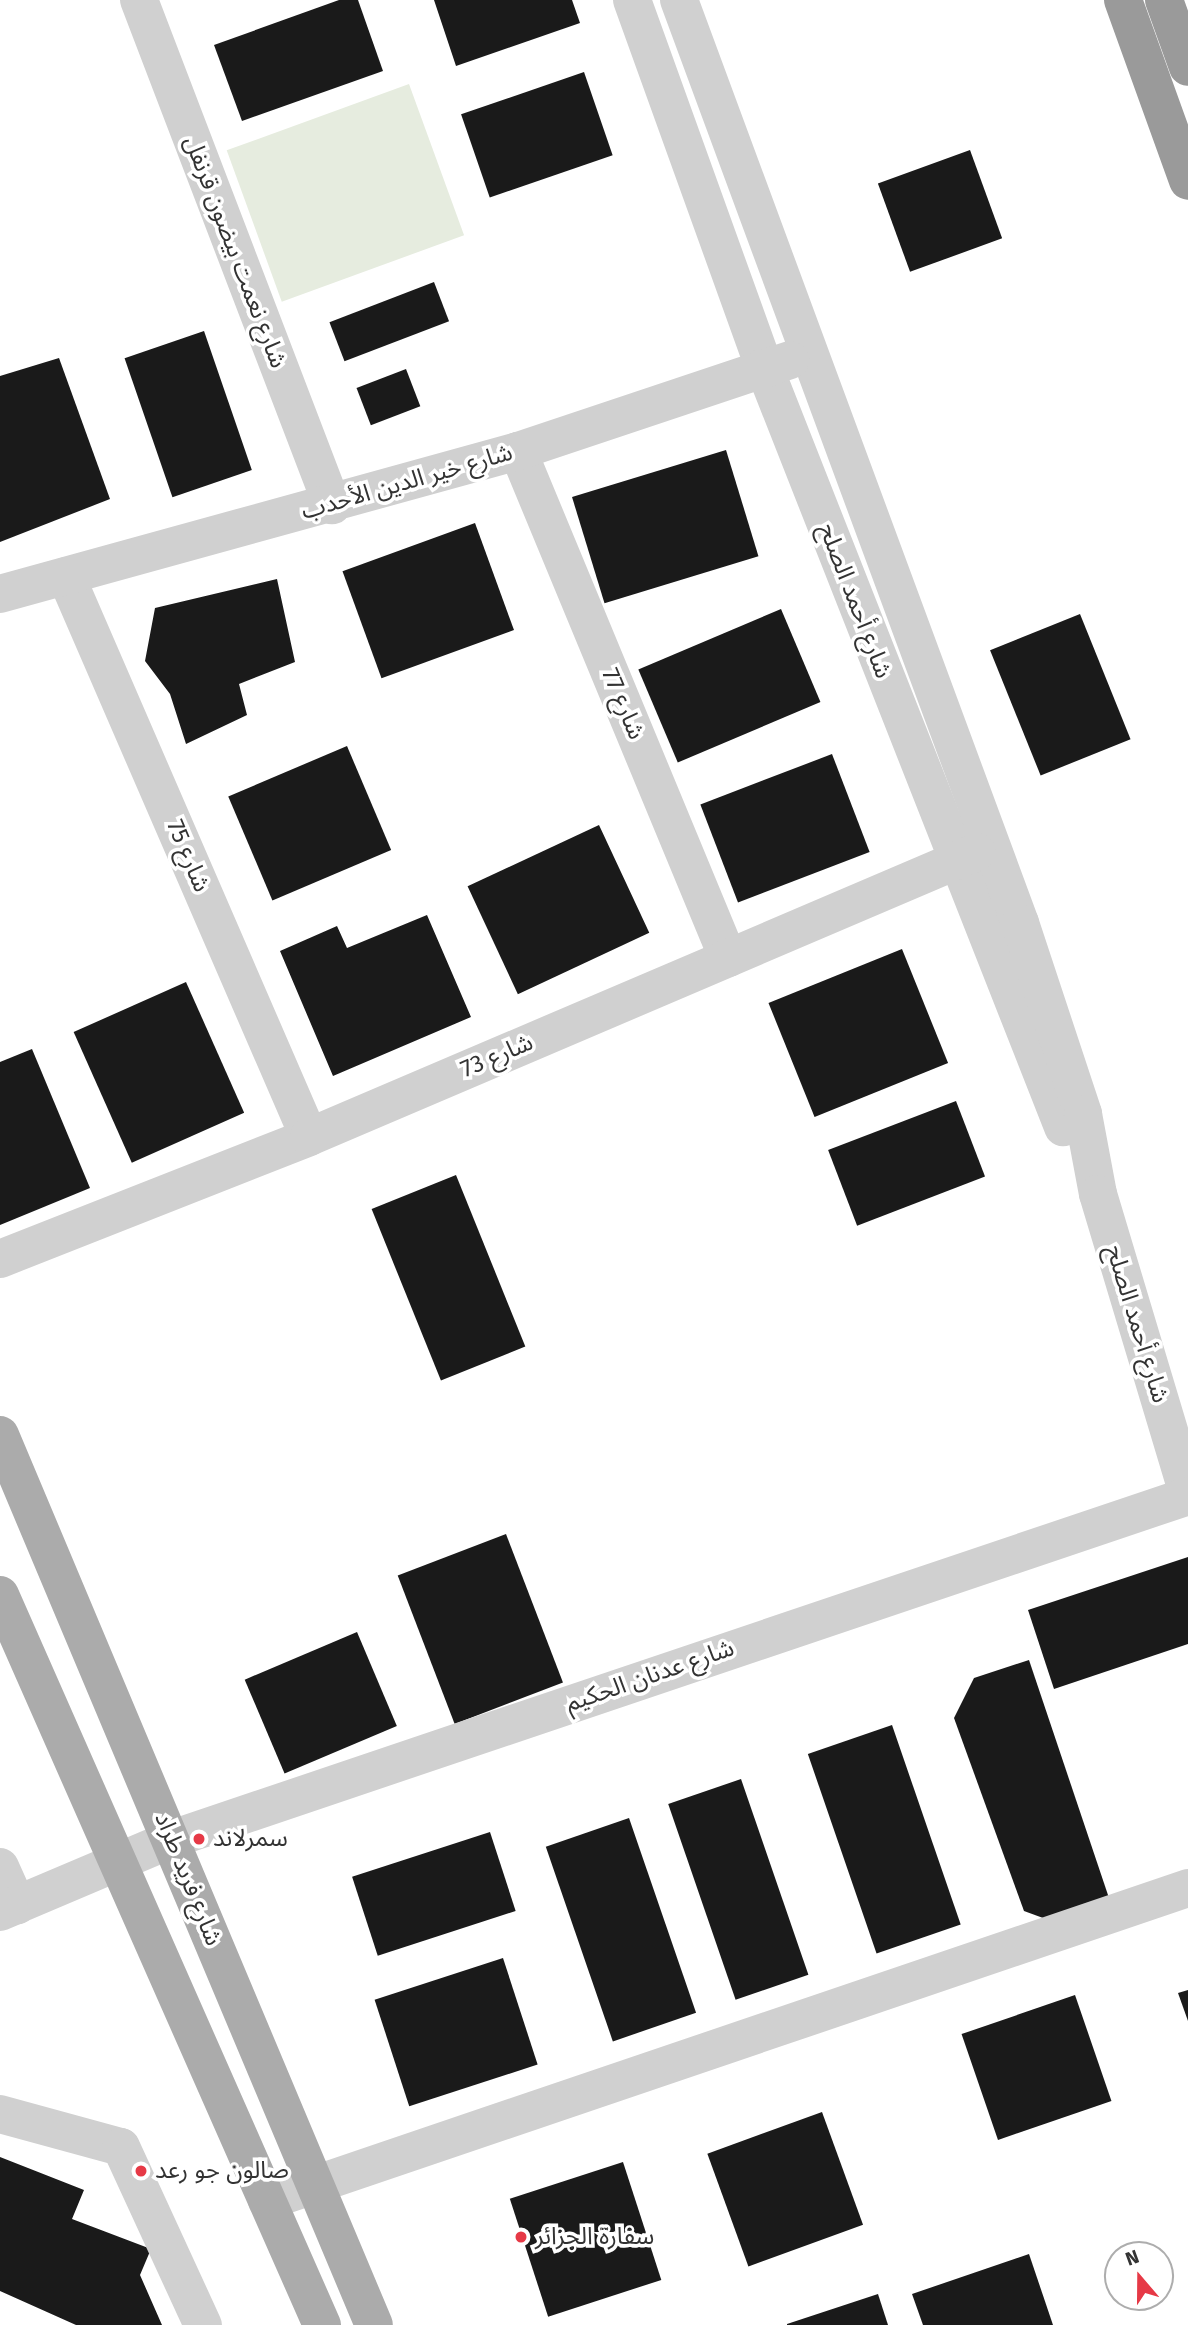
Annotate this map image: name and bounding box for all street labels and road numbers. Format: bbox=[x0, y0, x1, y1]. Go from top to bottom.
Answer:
street label: شارع نعمت بيضون قرنفل bbox=[177, 132, 293, 372]
street label: شارع خير الدين الأحدب bbox=[298, 438, 516, 526]
street label: شارع أحمد الصلح bbox=[812, 520, 898, 682]
street label: شارع 77 bbox=[595, 664, 651, 744]
street label: شارع 75 bbox=[160, 816, 216, 896]
street label: شارع 73 bbox=[457, 1028, 537, 1084]
street label: شارع أحمد الصلح bbox=[1099, 1242, 1175, 1406]
street label: شارع عدنان الحكيم bbox=[562, 1634, 738, 1718]
street label: شارع فريد طراد bbox=[148, 1808, 228, 1950]

